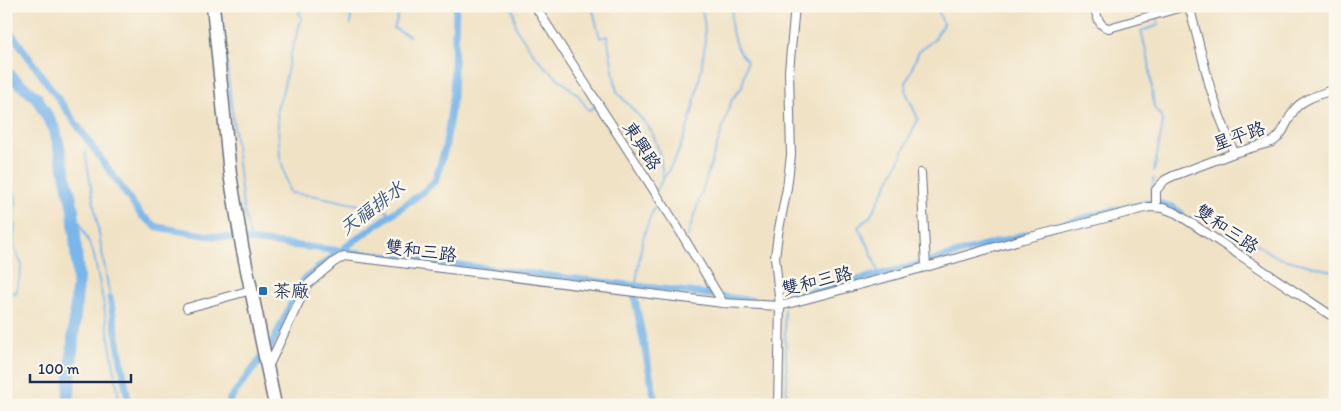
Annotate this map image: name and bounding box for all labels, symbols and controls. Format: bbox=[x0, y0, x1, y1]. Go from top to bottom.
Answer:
street label: 東興路 bbox=[618, 117, 666, 175]
street label: 星平路 bbox=[1210, 117, 1268, 155]
water label: 天福排水 bbox=[335, 175, 410, 240]
street label: 雙和三路 bbox=[1191, 200, 1263, 258]
street label: 雙和三路 bbox=[384, 236, 458, 266]
street label: 雙和三路 bbox=[779, 262, 855, 300]
place label: 茶廠 bbox=[273, 280, 309, 302]
marker: 茶廠 bbox=[257, 285, 269, 297]
scale bar bbox=[30, 351, 131, 383]
text: 100 m bbox=[38, 360, 80, 378]

